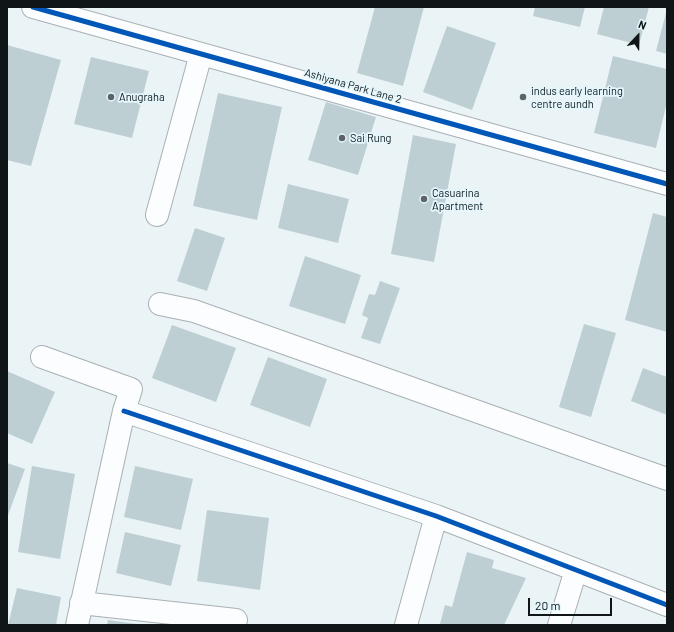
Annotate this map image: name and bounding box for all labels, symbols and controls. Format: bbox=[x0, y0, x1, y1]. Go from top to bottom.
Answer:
north arrow bbox=[618, 16, 658, 56]
text: N bbox=[637, 17, 649, 32]
street label: Ashiyana Park Lane 2 bbox=[303, 66, 403, 106]
place label: indus early learning centre aundh bbox=[531, 84, 623, 110]
place label: Anugraha bbox=[119, 90, 165, 104]
marker: Anugraha bbox=[106, 92, 116, 102]
marker: indus early learning centre aundh bbox=[518, 92, 528, 102]
place label: Sai Rung bbox=[350, 131, 391, 145]
marker: Sai Rung bbox=[337, 133, 347, 143]
place label: Casuarina Apartment bbox=[432, 186, 483, 212]
marker: Casuarina Apartment bbox=[419, 194, 429, 204]
scale bar bbox=[530, 590, 614, 616]
text: 20 m bbox=[535, 598, 561, 612]

